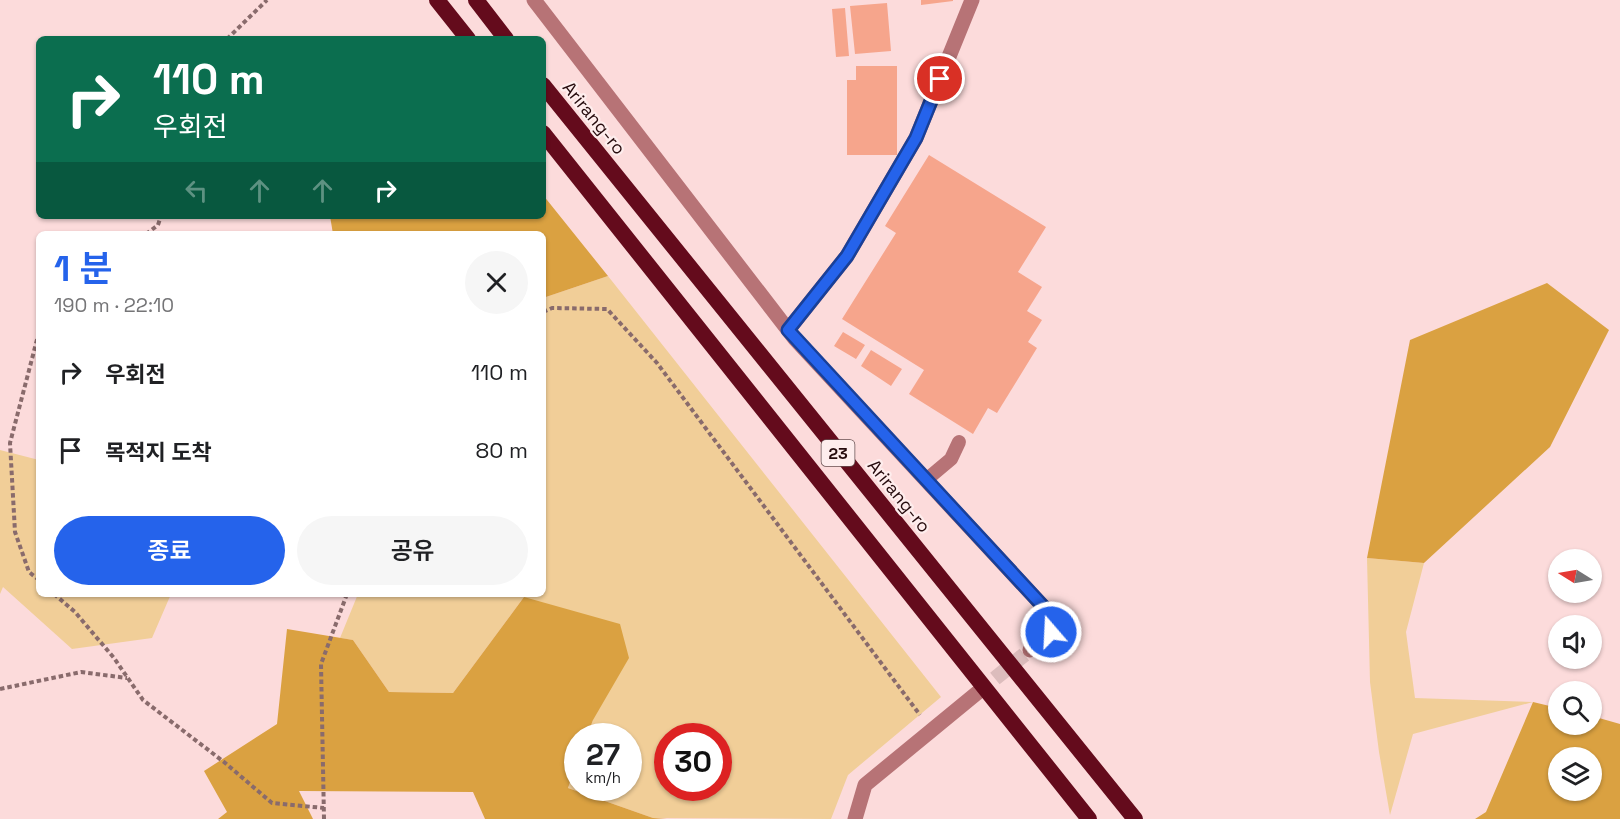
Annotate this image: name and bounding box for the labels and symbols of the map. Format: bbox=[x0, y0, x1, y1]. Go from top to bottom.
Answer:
pin bbox=[914, 53, 965, 104]
street label: Arirang-ro bbox=[558, 76, 631, 159]
road number: 23 bbox=[822, 440, 854, 466]
street label: Arirang-ro bbox=[863, 454, 936, 537]
north arrow bbox=[1548, 549, 1602, 603]
position arrow bbox=[1019, 600, 1083, 664]
speed limit sign: 30 bbox=[654, 723, 732, 801]

